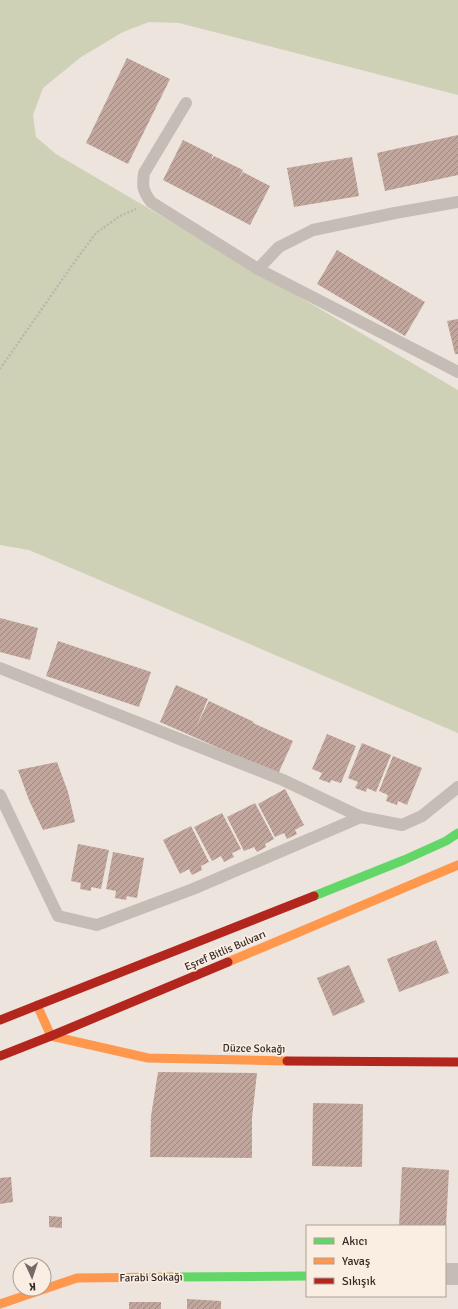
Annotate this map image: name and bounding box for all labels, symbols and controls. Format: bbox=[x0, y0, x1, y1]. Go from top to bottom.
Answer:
street label: Eşref Bitlis Bulvarı bbox=[183, 927, 268, 973]
street label: Düzce Sokağı bbox=[223, 1041, 285, 1056]
legend bbox=[306, 1225, 446, 1297]
text: Akıcı bbox=[342, 1234, 368, 1249]
text: Yavaş bbox=[342, 1254, 370, 1269]
north arrow bbox=[12, 1257, 52, 1297]
street label: Farabi Sokağı bbox=[119, 1270, 183, 1285]
text: Sıkışık bbox=[342, 1274, 376, 1289]
text: K bbox=[29, 1280, 36, 1293]

